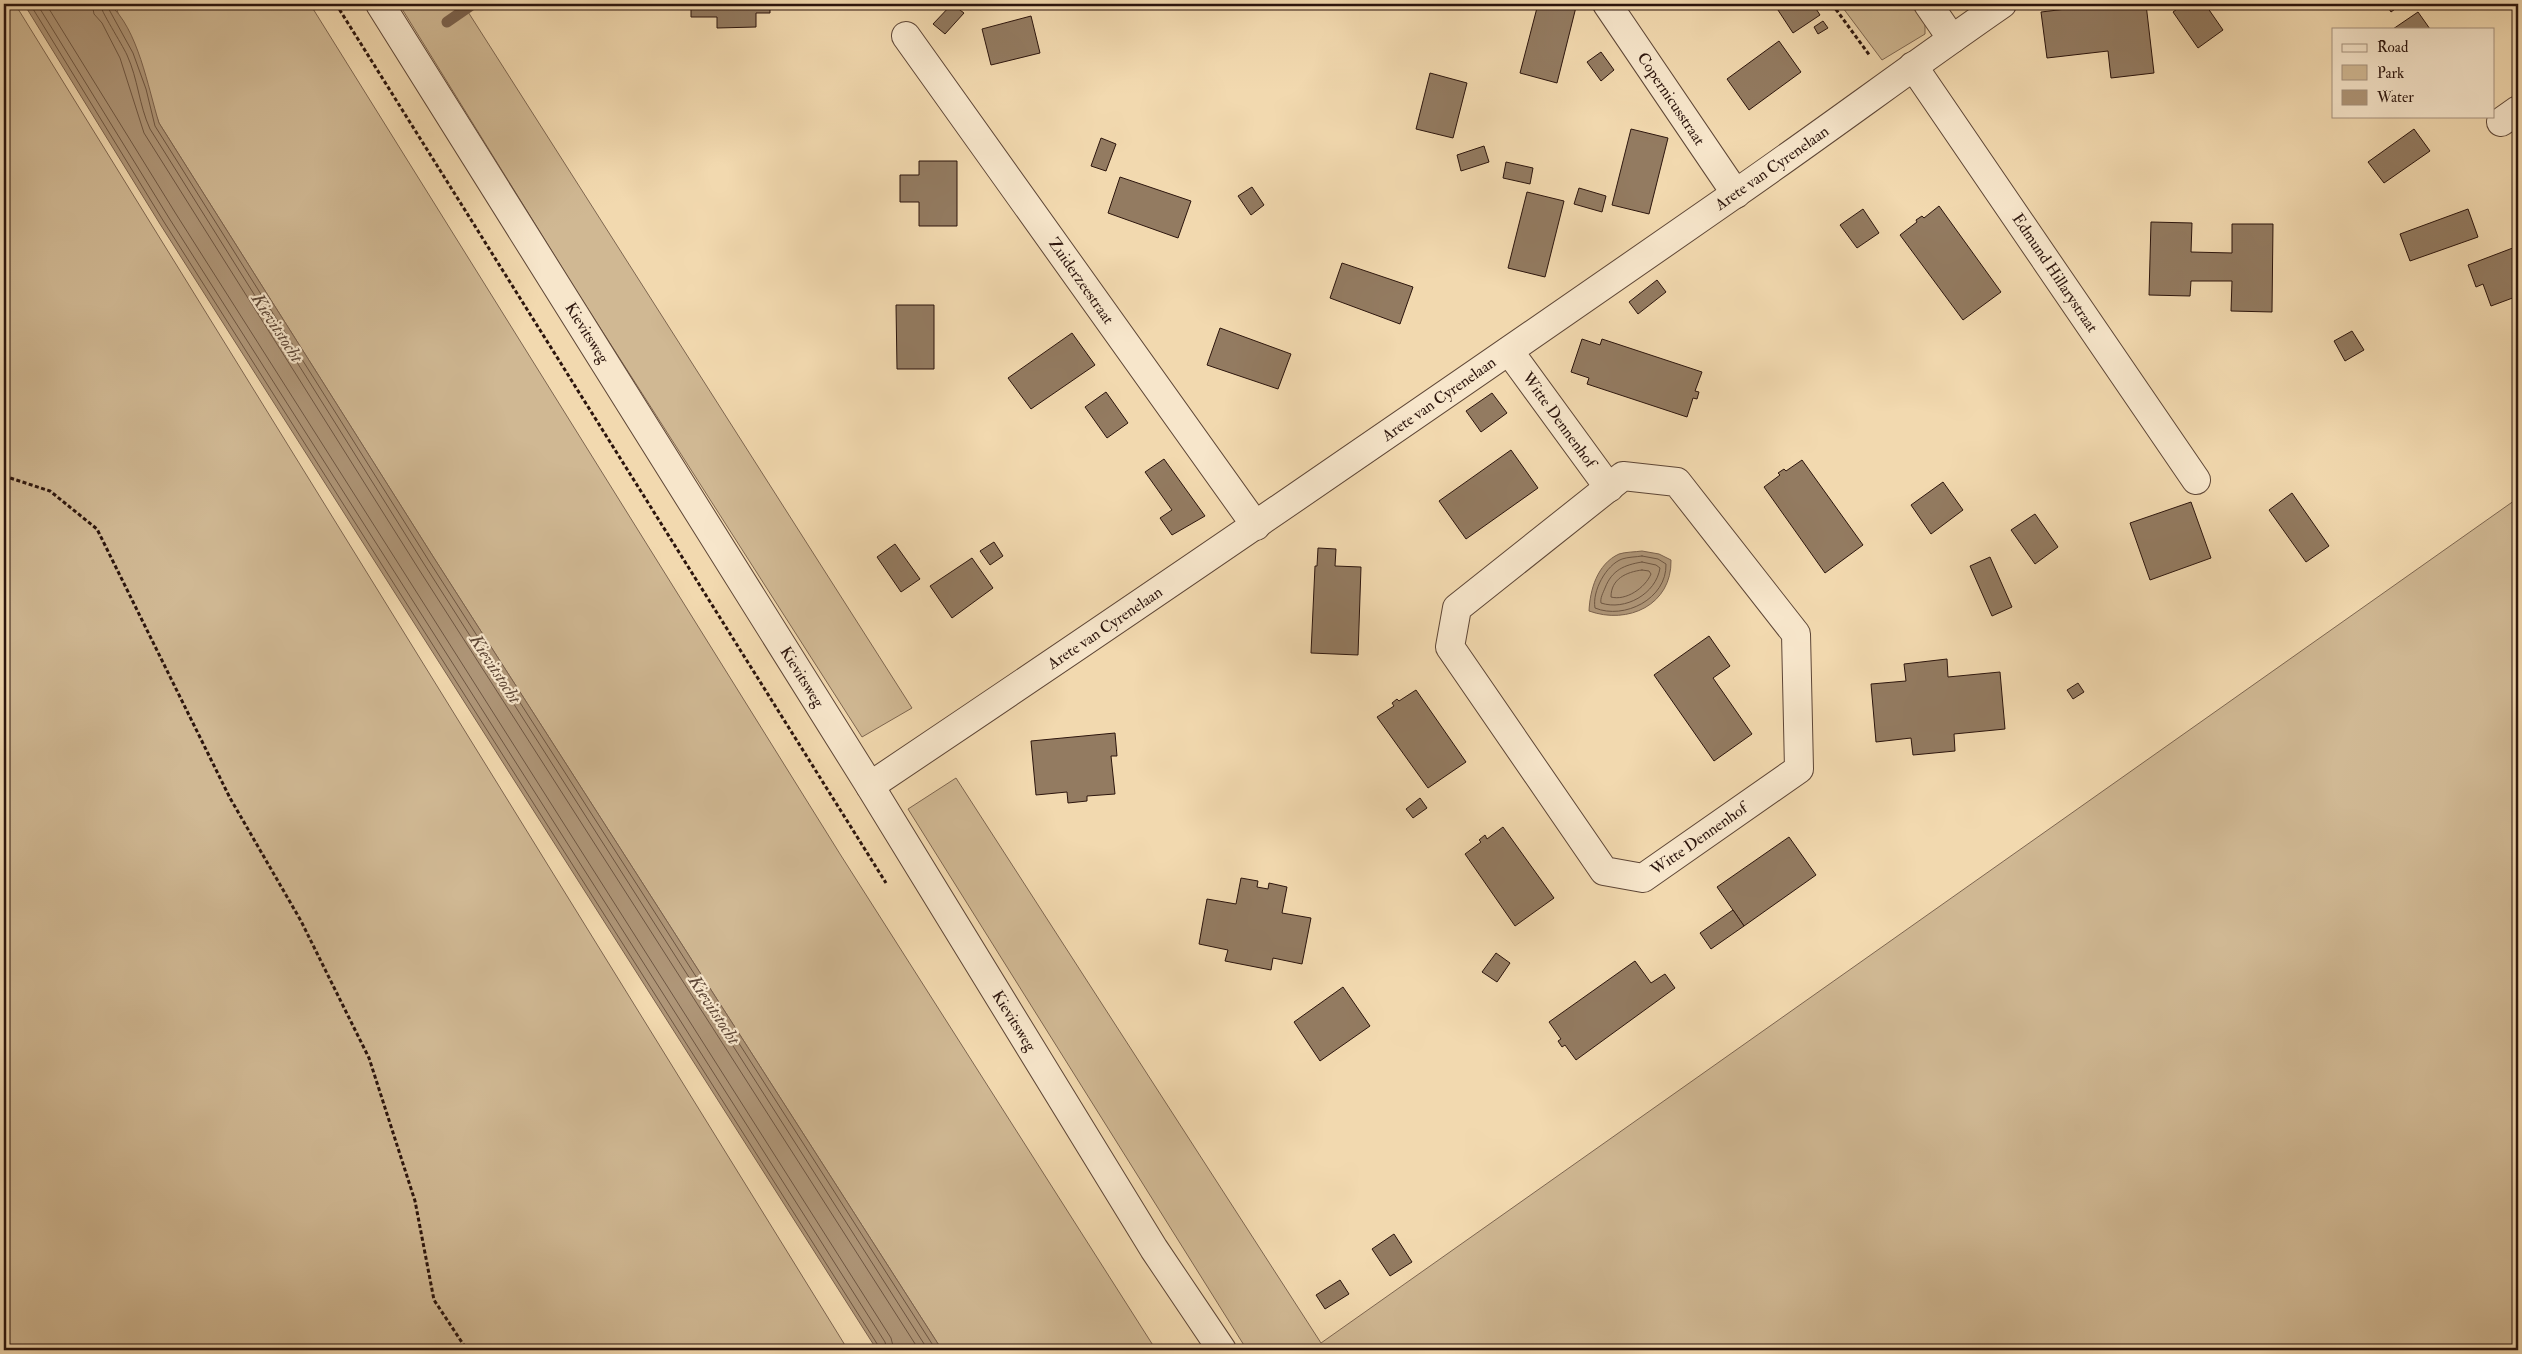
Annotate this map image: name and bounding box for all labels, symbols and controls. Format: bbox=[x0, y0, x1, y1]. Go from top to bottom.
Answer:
legend bbox=[2332, 28, 2494, 118]
text: Road bbox=[2377, 38, 2409, 57]
street label: Copernicusstraat bbox=[1632, 49, 1709, 150]
text: Park bbox=[2377, 64, 2404, 83]
text: Water bbox=[2376, 88, 2414, 107]
street label: Arete van Cyrenelaan bbox=[1710, 121, 1833, 215]
street label: Edmund Hillarystraat bbox=[2008, 210, 2102, 336]
street label: Zuiderzeestraat bbox=[1044, 234, 1118, 328]
water label: Kievitstocht bbox=[246, 288, 308, 368]
street label: Kievitsweg bbox=[560, 299, 614, 368]
street label: Arete van Cyrenelaan bbox=[1377, 352, 1500, 446]
street label: Witte Dennenhof bbox=[1517, 367, 1602, 474]
street label: Arete van Cyrenelaan bbox=[1043, 582, 1166, 675]
water label: Kievitstocht bbox=[464, 629, 526, 709]
street label: Kievitsweg bbox=[775, 643, 829, 712]
street label: Witte Dennenhof bbox=[1646, 797, 1753, 880]
water label: Kievitstocht bbox=[683, 970, 745, 1050]
street label: Kievitsweg bbox=[987, 987, 1041, 1056]

